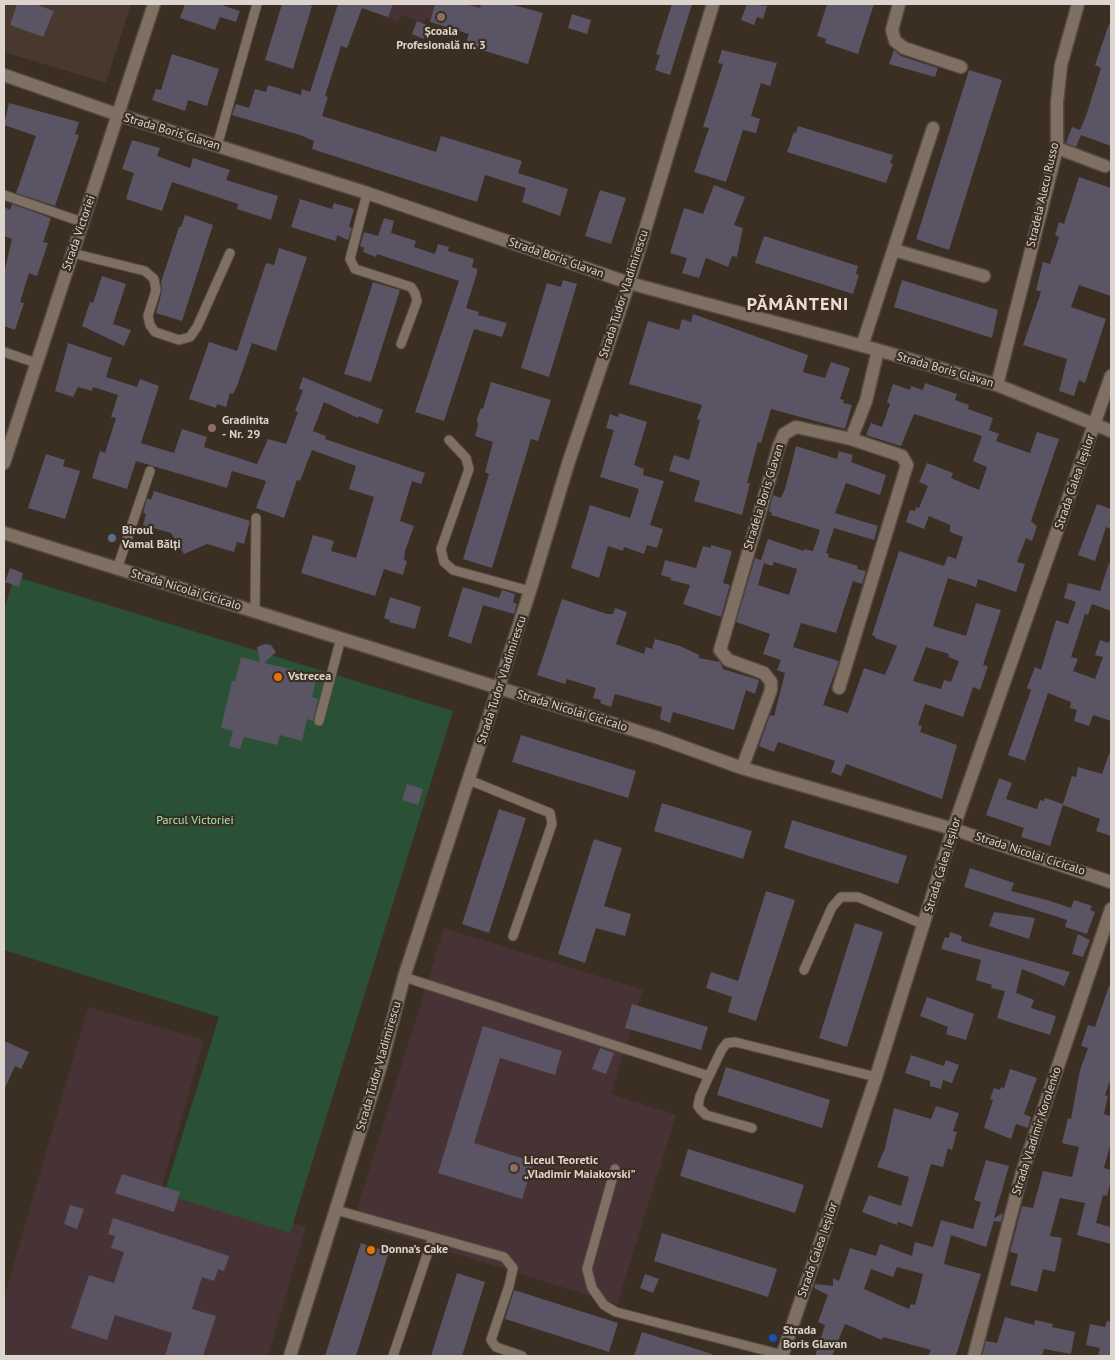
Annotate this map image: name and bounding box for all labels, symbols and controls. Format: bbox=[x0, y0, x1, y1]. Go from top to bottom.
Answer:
marker: Școala Profesională nr. 3 bbox=[435, 11, 447, 23]
place label: Școala Profesională nr. 3 bbox=[396, 25, 486, 53]
street label: Strada Boris Glavan bbox=[122, 110, 222, 154]
street label: Stradela Alecu Russo bbox=[1024, 141, 1062, 249]
street label: Strada Victoriei bbox=[59, 194, 99, 272]
street label: Strada Tudor Vladimirescu bbox=[596, 228, 652, 360]
street label: Strada Boris Glavan bbox=[506, 235, 606, 281]
district label: PĂMÂNTENI bbox=[746, 294, 850, 316]
street label: Strada Boris Glavan bbox=[895, 349, 995, 391]
place label: Gradinita - Nr. 29 bbox=[222, 414, 269, 442]
marker: Gradinita - Nr. 29 bbox=[206, 422, 218, 434]
street label: Strada Calea Ieșilor bbox=[1052, 433, 1098, 531]
street label: Stradela Boris Glavan bbox=[741, 442, 787, 552]
place label: Biroul Vamal Bălți bbox=[122, 524, 181, 552]
marker: Biroul Vamal Bălți bbox=[106, 532, 118, 544]
street label: Strada Nicolai Cicicalo bbox=[129, 566, 243, 614]
street label: Strada Tudor Vladimirescu bbox=[474, 614, 530, 746]
place label: Vstrecea bbox=[288, 670, 331, 684]
marker: Vstrecea bbox=[272, 671, 284, 683]
street label: Strada Nicolai Cicicalo bbox=[515, 687, 629, 735]
park label: Parcul Victoriei bbox=[156, 814, 234, 828]
street label: Strada Calea Ieșilor bbox=[922, 815, 964, 915]
street label: Strada Nicolai Cicicalo bbox=[973, 829, 1087, 879]
street label: Strada Tudor Vladimirescu bbox=[354, 1000, 404, 1132]
street label: Strada Vladimir Korolenko bbox=[1009, 1065, 1065, 1197]
place label: Liceul Teoretic „Vladimir Maiakovski” bbox=[524, 1154, 635, 1182]
marker: Liceul Teoretic „Vladimir Maiakovski” bbox=[508, 1162, 520, 1174]
street label: Strada Calea Ieșilor bbox=[795, 1201, 841, 1299]
place label: Donna’s Cake bbox=[381, 1243, 448, 1257]
marker: Donna’s Cake bbox=[365, 1244, 377, 1256]
place label: Strada Boris Glavan bbox=[783, 1324, 847, 1352]
marker: Strada Boris Glavan bbox=[767, 1332, 779, 1344]

